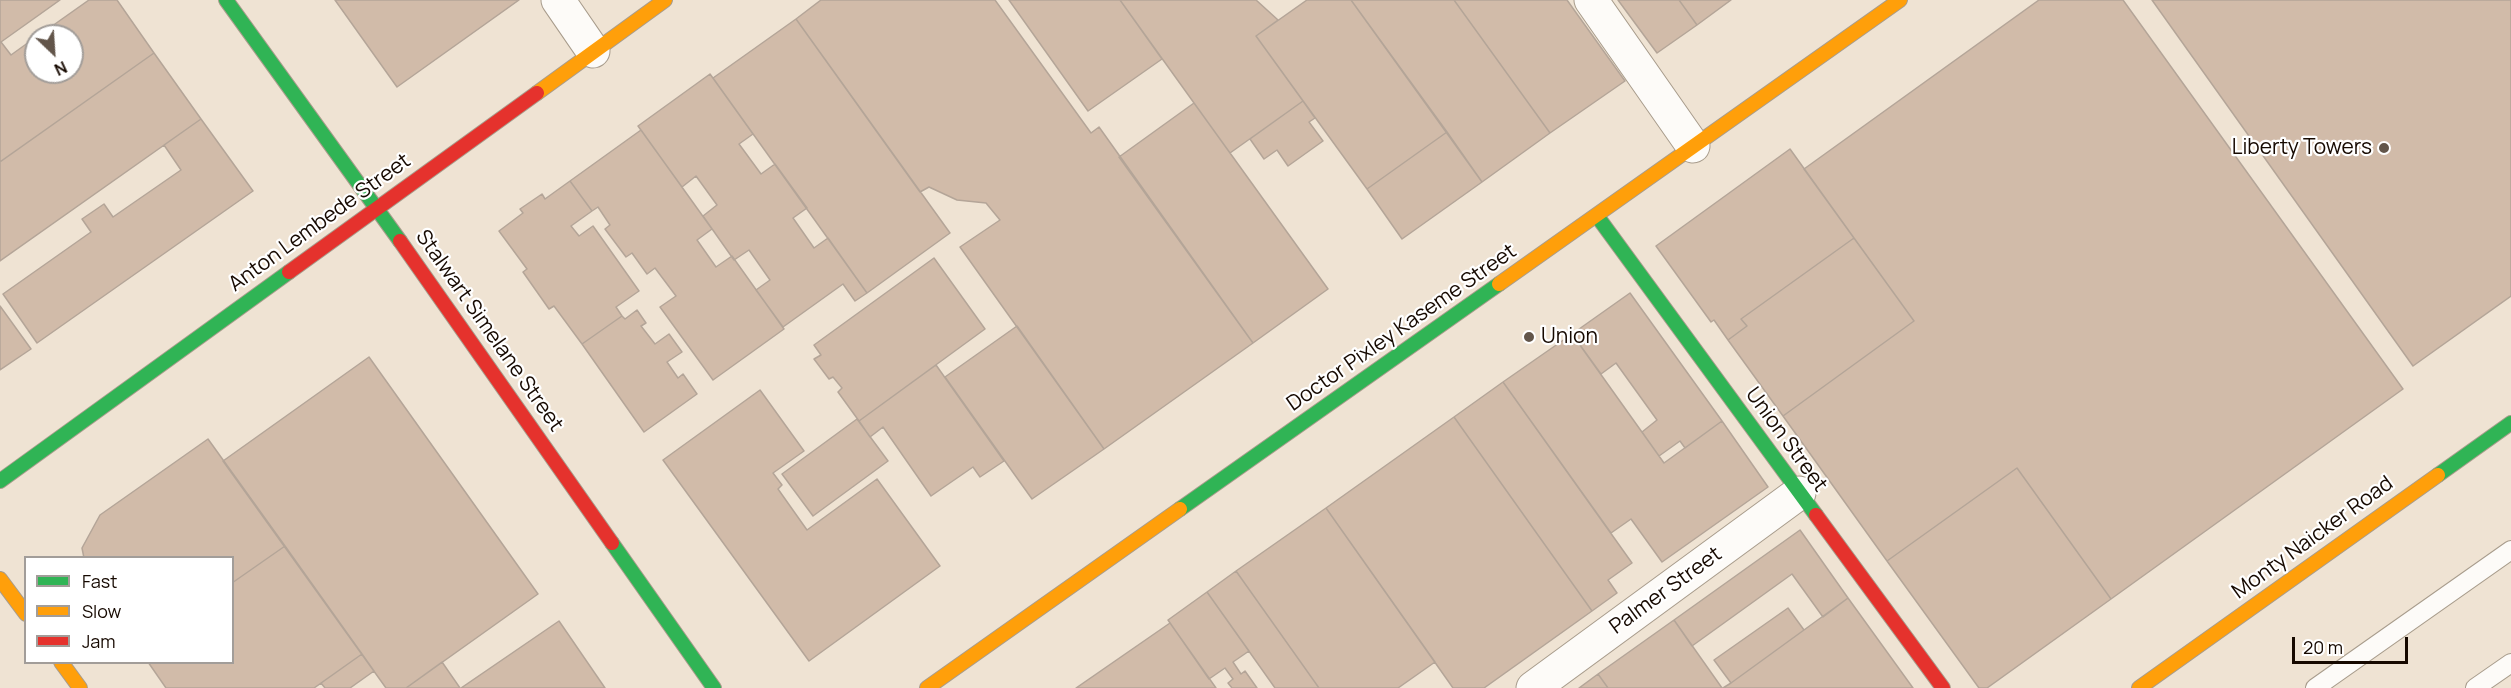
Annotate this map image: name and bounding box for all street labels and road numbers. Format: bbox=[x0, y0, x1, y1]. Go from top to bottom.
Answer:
street label: Anton Lembede Street bbox=[224, 149, 416, 297]
street label: Stalwart Simelane Street bbox=[410, 225, 568, 437]
street label: Doctor Pixley Kaseme Street bbox=[1282, 239, 1522, 417]
street label: Union Street bbox=[1740, 383, 1832, 497]
street label: Monty Naicker Road bbox=[2228, 471, 2398, 605]
street label: Palmer Street bbox=[1605, 542, 1727, 640]

